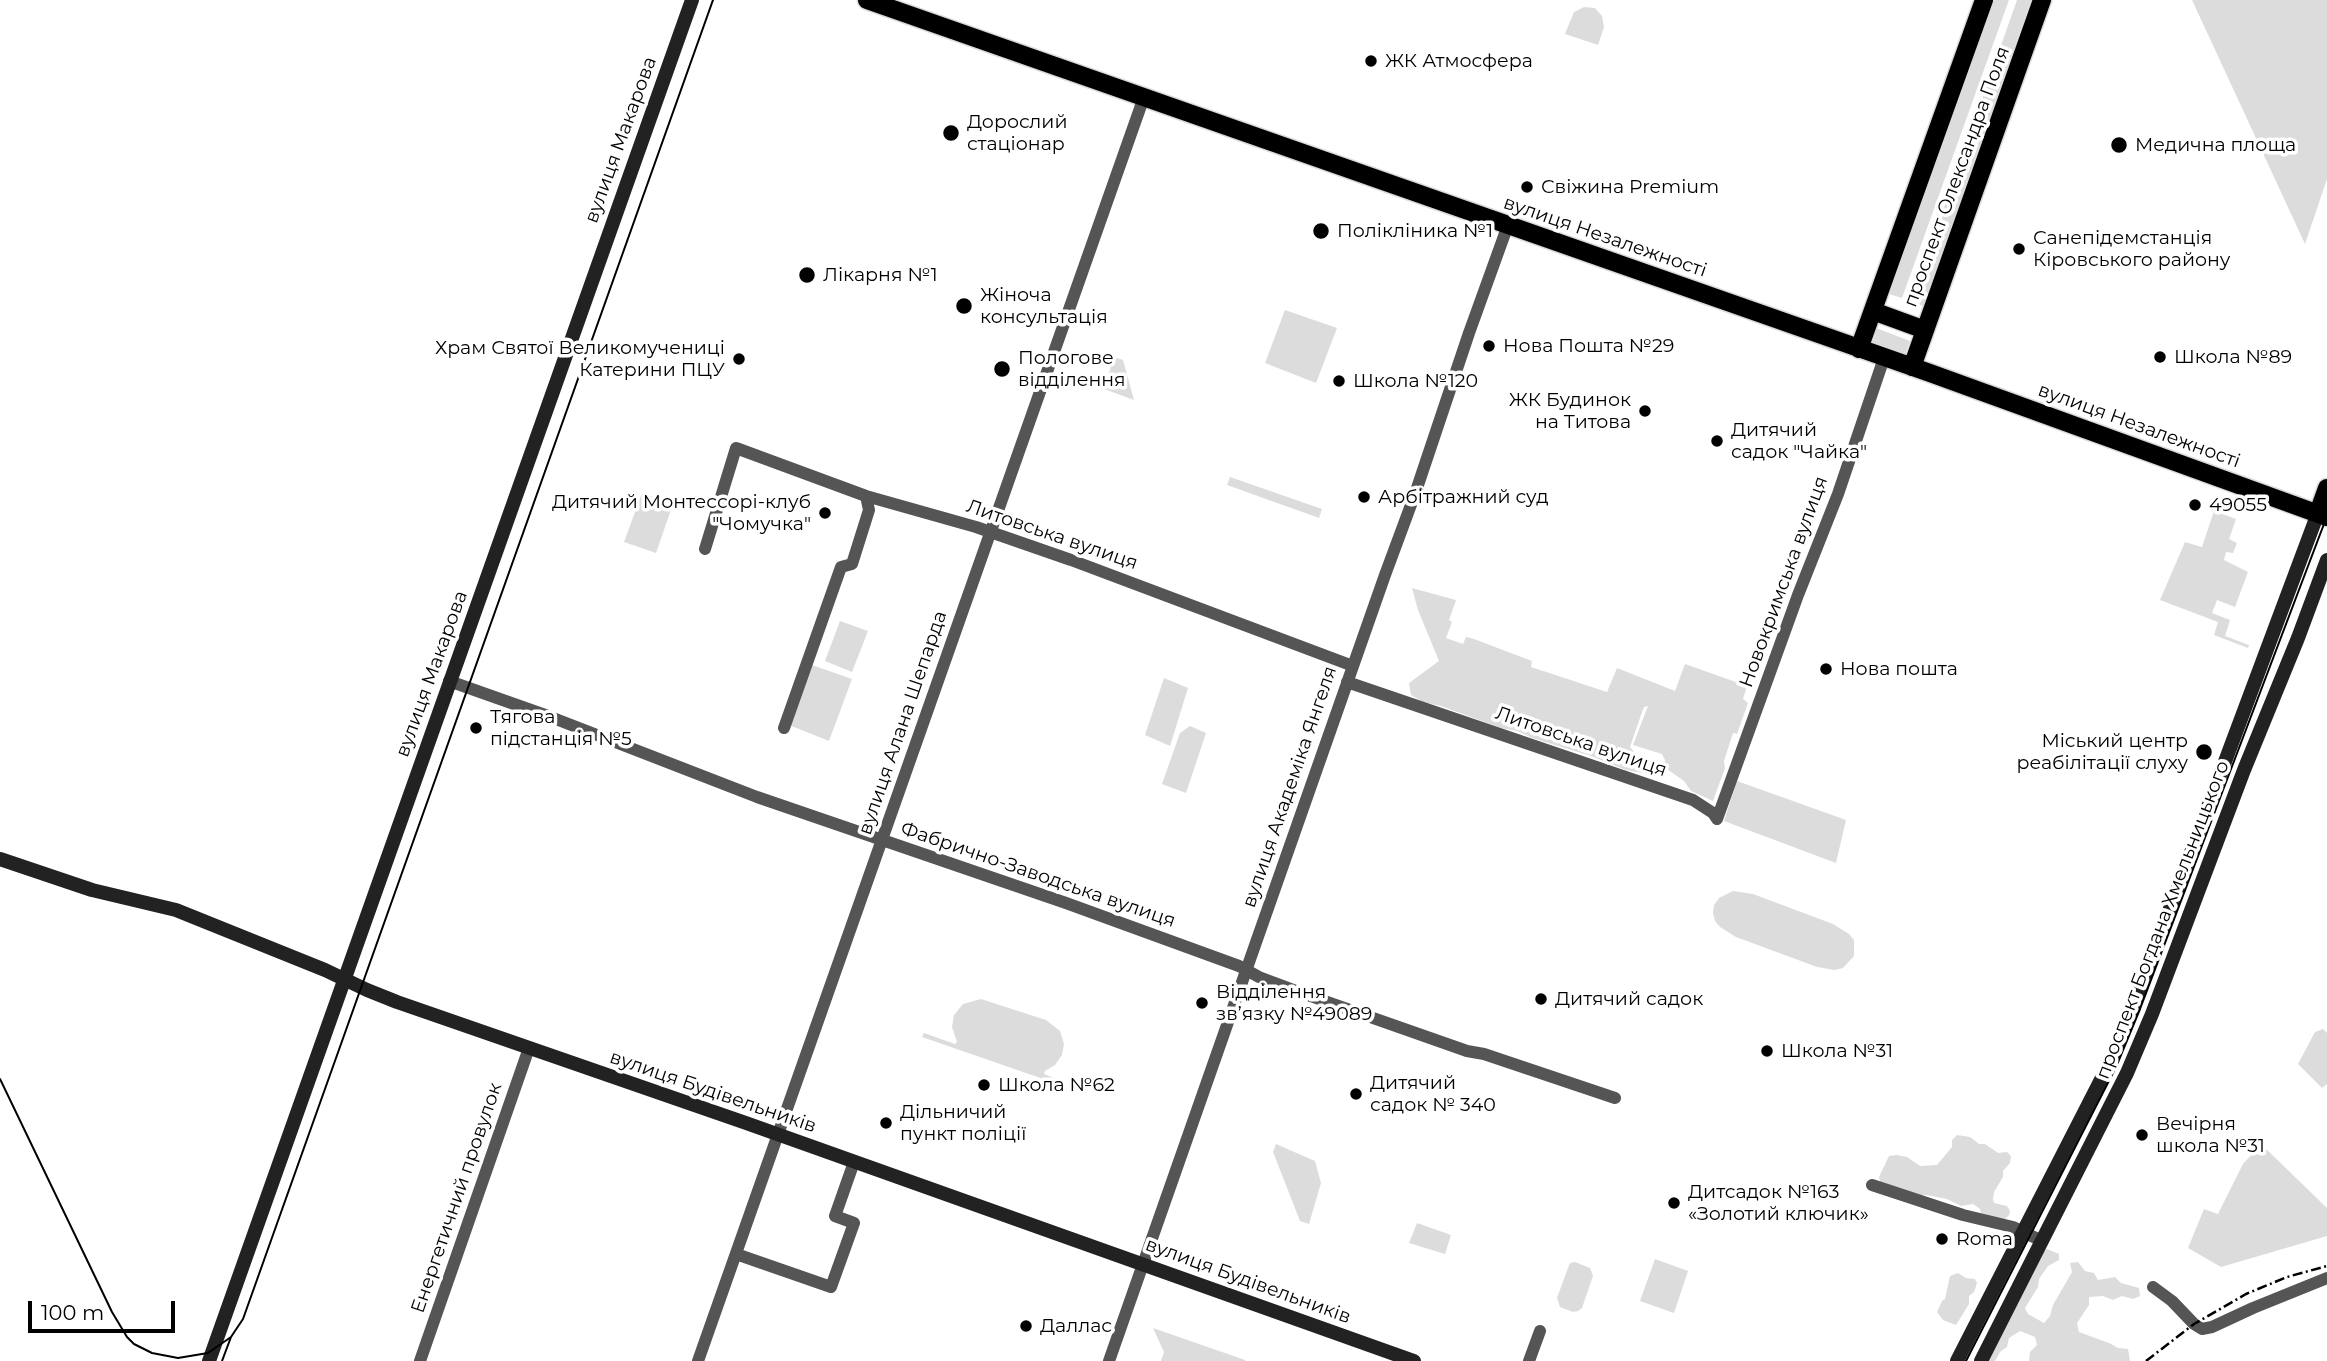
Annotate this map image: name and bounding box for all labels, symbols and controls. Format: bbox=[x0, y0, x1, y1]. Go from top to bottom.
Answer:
street label: проспект Олександра Поля bbox=[1899, 44, 2015, 310]
place label: ЖК Атмосфера bbox=[1385, 50, 1533, 72]
marker: ЖК Атмосфера bbox=[1363, 53, 1379, 69]
street label: вулиця Макарова bbox=[580, 54, 662, 226]
place label: Дорослий стаціонар bbox=[967, 111, 1068, 155]
marker: Дорослий стаціонар bbox=[941, 123, 961, 143]
place label: Медична площа bbox=[2135, 134, 2296, 156]
marker: Медична площа bbox=[2109, 135, 2129, 155]
place label: Свіжина Premium bbox=[1541, 176, 1719, 198]
marker: Свіжина Premium bbox=[1519, 179, 1535, 195]
street label: вулиця Незалежності bbox=[1500, 191, 1710, 283]
place label: Полікліника №1 bbox=[1337, 220, 1493, 242]
marker: Полікліника №1 bbox=[1311, 221, 1331, 241]
place label: Санепідемстанція Кіровського району bbox=[2033, 227, 2230, 271]
marker: Санепідемстанція Кіровського району bbox=[2011, 241, 2027, 257]
place label: Лікарня №1 bbox=[823, 264, 938, 286]
marker: Лікарня №1 bbox=[797, 265, 817, 285]
place label: Жіноча консультація bbox=[980, 284, 1108, 328]
marker: Жіноча консультація bbox=[954, 296, 974, 316]
place label: Нова Пошта №29 bbox=[1503, 335, 1674, 357]
place label: Храм Святої Великомучениці Катерини ПЦУ bbox=[435, 337, 725, 381]
marker: Нова Пошта №29 bbox=[1481, 338, 1497, 354]
place label: Школа №89 bbox=[2174, 346, 2292, 368]
place label: Пологове відділення bbox=[1018, 347, 1126, 391]
marker: Школа №89 bbox=[2152, 349, 2168, 365]
marker: Храм Святої Великомучениці Катерини ПЦУ bbox=[731, 351, 747, 367]
marker: Пологове відділення bbox=[992, 359, 1012, 379]
place label: Школа №120 bbox=[1353, 370, 1478, 392]
marker: Школа №120 bbox=[1331, 373, 1347, 389]
street label: вулиця Незалежності bbox=[2035, 379, 2243, 473]
place label: ЖК Будинок на Титова bbox=[1509, 389, 1631, 433]
marker: ЖК Будинок на Титова bbox=[1637, 403, 1653, 419]
place label: Дитячий садок "Чайка" bbox=[1731, 419, 1867, 463]
marker: Дитячий садок "Чайка" bbox=[1709, 433, 1725, 449]
street label: Новокримська вулиця bbox=[1735, 473, 1833, 691]
place label: Арбітражний суд bbox=[1378, 486, 1549, 508]
marker: Арбітражний суд bbox=[1356, 489, 1372, 505]
place label: Дитячий Монтессорі-клуб "Чомучка" bbox=[552, 491, 811, 535]
place label: 49055 bbox=[2209, 494, 2267, 516]
street label: Литовська вулиця bbox=[963, 495, 1141, 575]
marker: 49055 bbox=[2187, 497, 2203, 513]
marker: Дитячий Монтессорі-клуб "Чомучка" bbox=[817, 505, 833, 521]
street label: вулиця Макарова bbox=[391, 588, 473, 760]
street label: вулиця Алана Шепарда bbox=[854, 608, 952, 838]
place label: Нова пошта bbox=[1840, 658, 1958, 680]
marker: Нова пошта bbox=[1818, 661, 1834, 677]
street label: вулиця Академіка Янгеля bbox=[1238, 663, 1342, 911]
street label: Литовська вулиця bbox=[1492, 702, 1670, 782]
place label: Тягова пiдстанцiя №5 bbox=[490, 706, 632, 750]
marker: Тягова пiдстанцiя №5 bbox=[468, 720, 484, 736]
place label: Міський центр реабілітації слуху bbox=[2016, 730, 2188, 774]
marker: Міський центр реабілітації слуху bbox=[2194, 742, 2214, 762]
street label: проспект Богдана Хмельницького bbox=[2092, 758, 2234, 1082]
street label: Фабрично-Заводська вулиця bbox=[898, 817, 1178, 933]
place label: Відділення зв’язку №49089 bbox=[1216, 981, 1372, 1025]
place label: Дитячий садок bbox=[1555, 988, 1703, 1010]
marker: Дитячий садок bbox=[1533, 991, 1549, 1007]
marker: Відділення зв’язку №49089 bbox=[1194, 995, 1210, 1011]
place label: Школа №31 bbox=[1781, 1040, 1893, 1062]
marker: Школа №31 bbox=[1759, 1043, 1775, 1059]
street label: вулиця Будівельників bbox=[607, 1046, 819, 1138]
place label: Дитячий садок № 340 bbox=[1370, 1072, 1496, 1116]
place label: Школа №62 bbox=[998, 1074, 1115, 1096]
marker: Школа №62 bbox=[976, 1077, 992, 1093]
street label: Енергетичний провулок bbox=[407, 1080, 507, 1316]
marker: Дитячий садок № 340 bbox=[1348, 1086, 1364, 1102]
place label: Дільничий пункт поліції bbox=[900, 1101, 1026, 1145]
place label: Вечірня школа №31 bbox=[2156, 1113, 2265, 1157]
marker: Дільничий пункт поліції bbox=[878, 1115, 894, 1131]
marker: Вечірня школа №31 bbox=[2134, 1127, 2150, 1143]
place label: Дитсадок №163 «Золотий ключик» bbox=[1688, 1181, 1869, 1225]
marker: Дитсадок №163 «Золотий ключик» bbox=[1666, 1195, 1682, 1211]
place label: Roma bbox=[1956, 1228, 2013, 1250]
marker: Roma bbox=[1934, 1231, 1950, 1247]
street label: вулиця Будівельників bbox=[1142, 1233, 1354, 1329]
scale bar bbox=[32, 1288, 178, 1332]
text: 100 m bbox=[41, 1300, 104, 1325]
place label: Даллас bbox=[1040, 1315, 1112, 1337]
marker: Даллас bbox=[1018, 1318, 1034, 1334]

